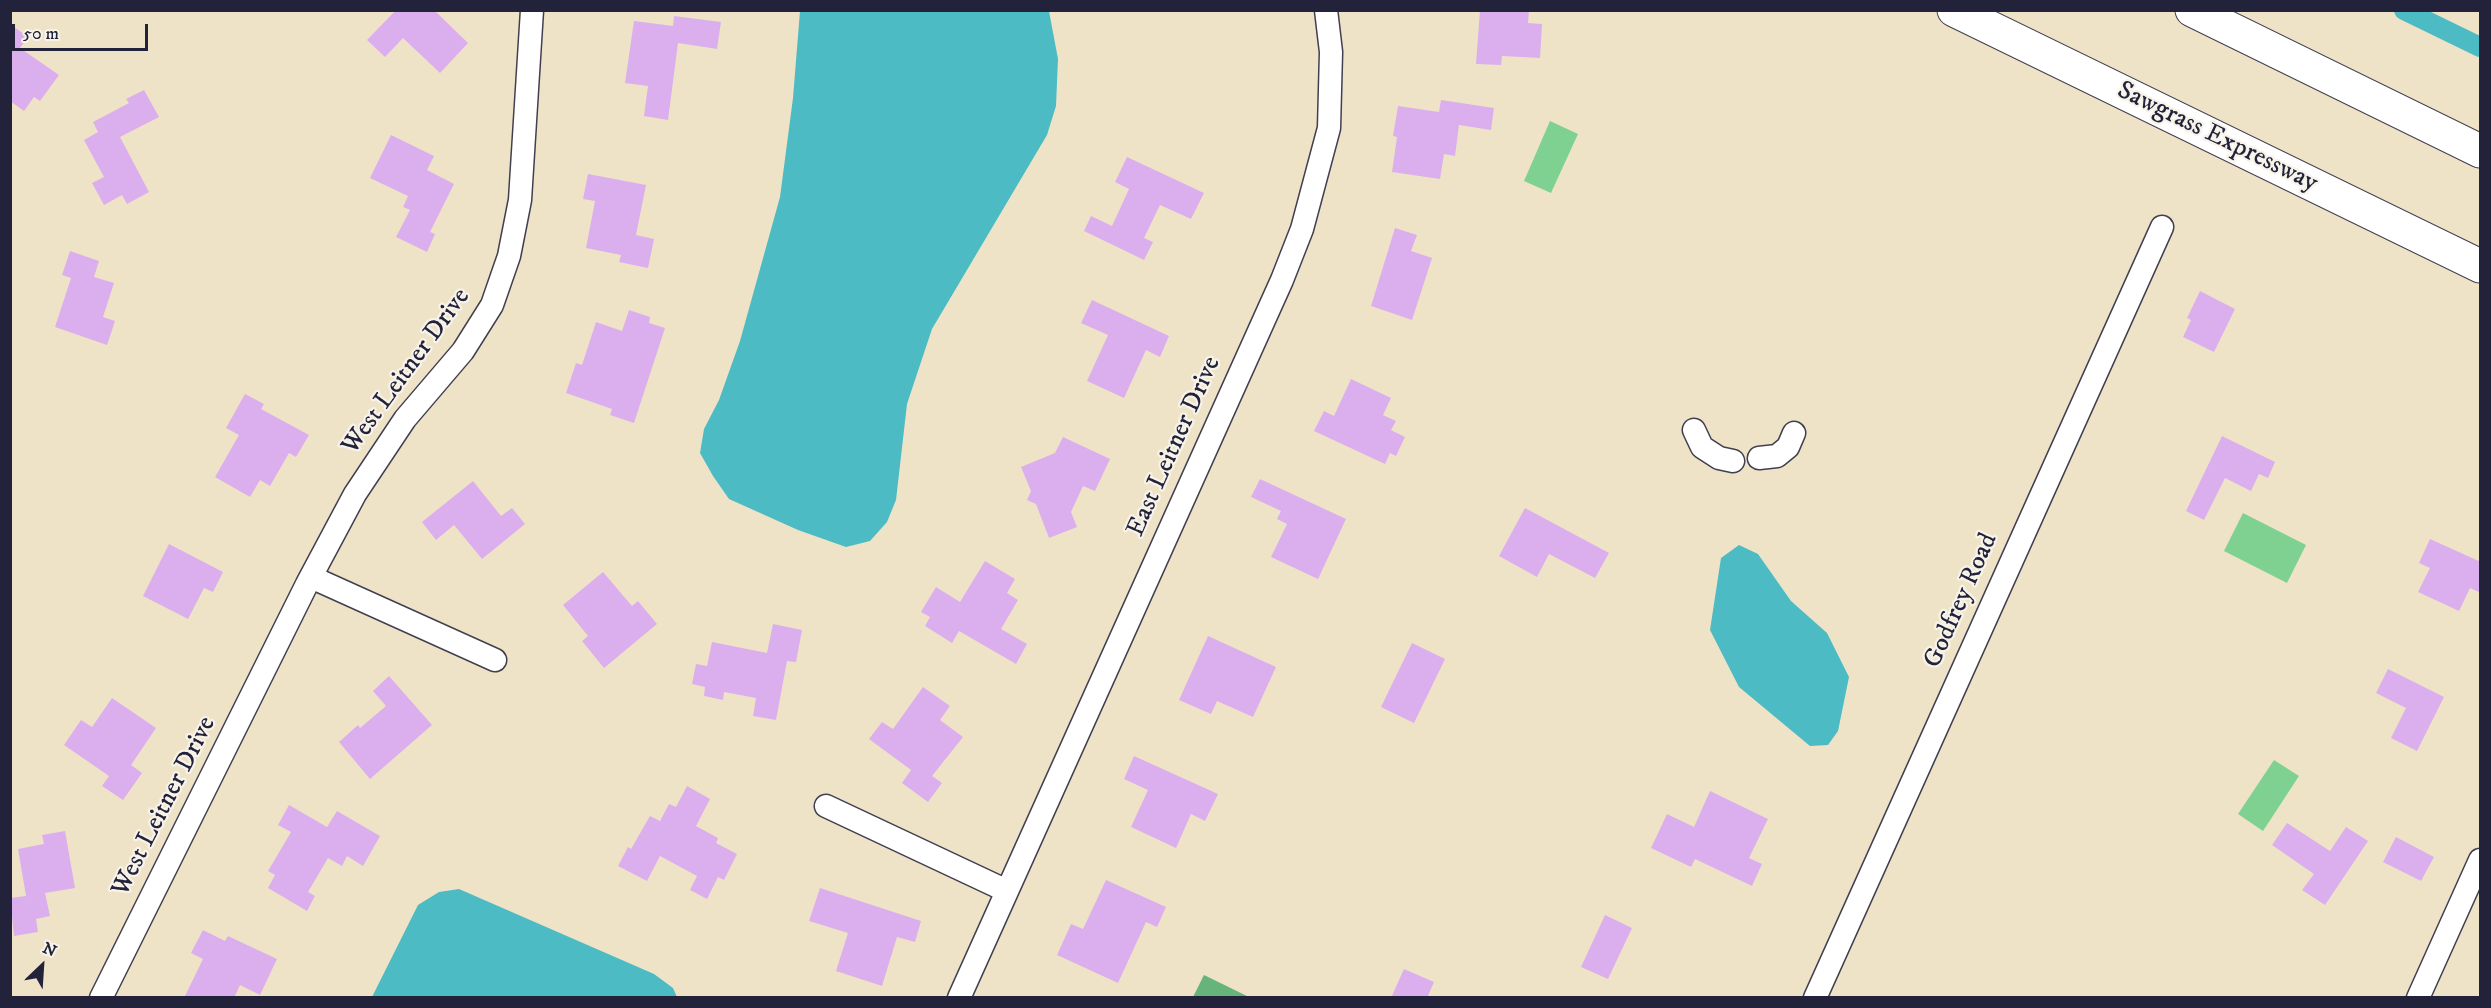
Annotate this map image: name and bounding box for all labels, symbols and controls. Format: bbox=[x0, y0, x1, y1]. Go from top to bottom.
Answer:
scale bar bbox=[15, 12, 152, 50]
text: 50 m bbox=[23, 23, 59, 45]
street label: Sawgrass Expressway bbox=[2112, 76, 2322, 200]
street label: West Leitner Drive bbox=[336, 283, 478, 461]
street label: East Leitner Drive bbox=[1121, 352, 1229, 542]
street label: Godfrey Road bbox=[1918, 529, 2006, 673]
street label: West Leitner Drive bbox=[106, 712, 224, 902]
north arrow bbox=[12, 936, 72, 996]
text: N bbox=[39, 938, 60, 962]

